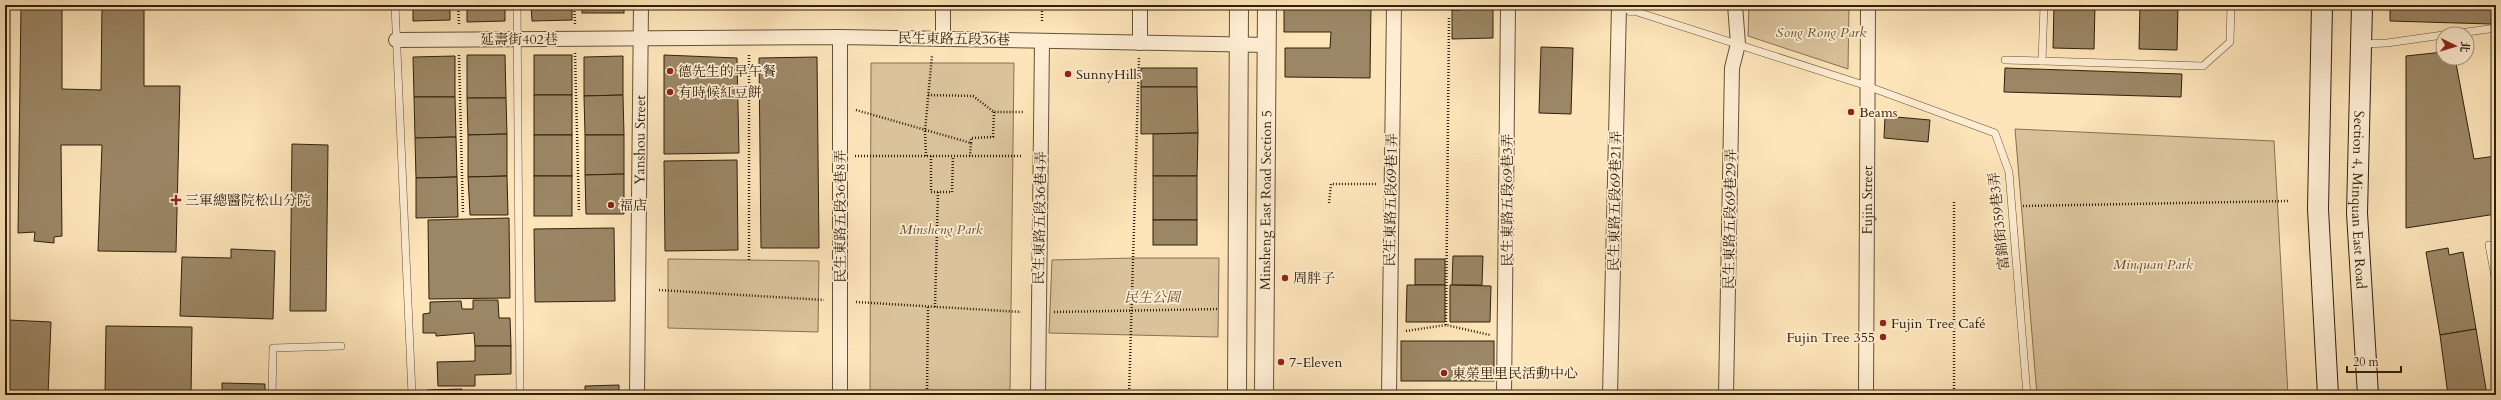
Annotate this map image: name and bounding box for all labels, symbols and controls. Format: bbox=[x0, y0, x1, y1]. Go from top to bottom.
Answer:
park label: Song Rong Park bbox=[1776, 23, 1866, 42]
north arrow bbox=[2435, 26, 2475, 66]
street label: 民生東路五段36巷 bbox=[898, 29, 1010, 49]
street label: 延壽街402巷 bbox=[480, 30, 558, 49]
text: 北 bbox=[2457, 41, 2472, 53]
place label: 德先生的早午餐 bbox=[678, 62, 776, 81]
place label: SunnyHills bbox=[1076, 65, 1142, 84]
marker: 德先生的早午餐 bbox=[665, 66, 675, 76]
marker: SunnyHills bbox=[1063, 69, 1073, 79]
place label: 有時候紅豆餅 bbox=[678, 83, 762, 102]
marker: 有時候紅豆餅 bbox=[665, 87, 675, 97]
street label: Yanshou Street bbox=[630, 95, 650, 185]
place label: Beams bbox=[1859, 103, 1898, 122]
marker: Beams bbox=[1846, 107, 1856, 117]
street label: Minsheng East Road Section 5 bbox=[1255, 110, 1276, 290]
street label: Section 4, Minquan East Road bbox=[2347, 111, 2371, 290]
street label: 民生東路五段69巷21弄 bbox=[1604, 131, 1626, 271]
street label: 民生東路五段69巷1弄 bbox=[1380, 133, 1402, 267]
street label: 民生東路五段69巷3弄 bbox=[1498, 133, 1517, 267]
street label: 民生東路五段36巷8弄 bbox=[831, 149, 850, 283]
street label: 民生東路五段69巷29弄 bbox=[1719, 149, 1741, 289]
street label: 民生東路五段36巷4弄 bbox=[1029, 151, 1051, 285]
street label: Fujin Street bbox=[1857, 165, 1877, 235]
street label: 富錦街359巷3弄 bbox=[1984, 171, 2014, 271]
place label: 三軍總醫院松山分院 bbox=[185, 191, 311, 210]
marker: 三軍總醫院松山分院 bbox=[170, 194, 182, 206]
place label: 福店 bbox=[619, 196, 647, 215]
marker: 福店 bbox=[606, 200, 616, 210]
park label: Minsheng Park bbox=[899, 220, 983, 239]
park label: Minquan Park bbox=[2113, 255, 2193, 274]
place label: 周胖子 bbox=[1293, 269, 1335, 288]
marker: 周胖子 bbox=[1280, 273, 1290, 283]
park label: 民生公園 bbox=[1124, 288, 1182, 307]
place label: Fujin Tree Café bbox=[1891, 314, 1986, 333]
marker: Fujin Tree Café bbox=[1878, 318, 1888, 328]
place label: Fujin Tree 355 bbox=[1786, 328, 1875, 347]
marker: Fujin Tree 355 bbox=[1878, 332, 1888, 342]
scale bar bbox=[2347, 348, 2401, 374]
place label: 7-Eleven bbox=[1289, 353, 1342, 372]
text: 20 m bbox=[2353, 354, 2380, 370]
marker: 7-Eleven bbox=[1276, 357, 1286, 367]
place label: 東榮里里民活動中心 bbox=[1452, 364, 1578, 383]
marker: 東榮里里民活動中心 bbox=[1439, 368, 1449, 378]

